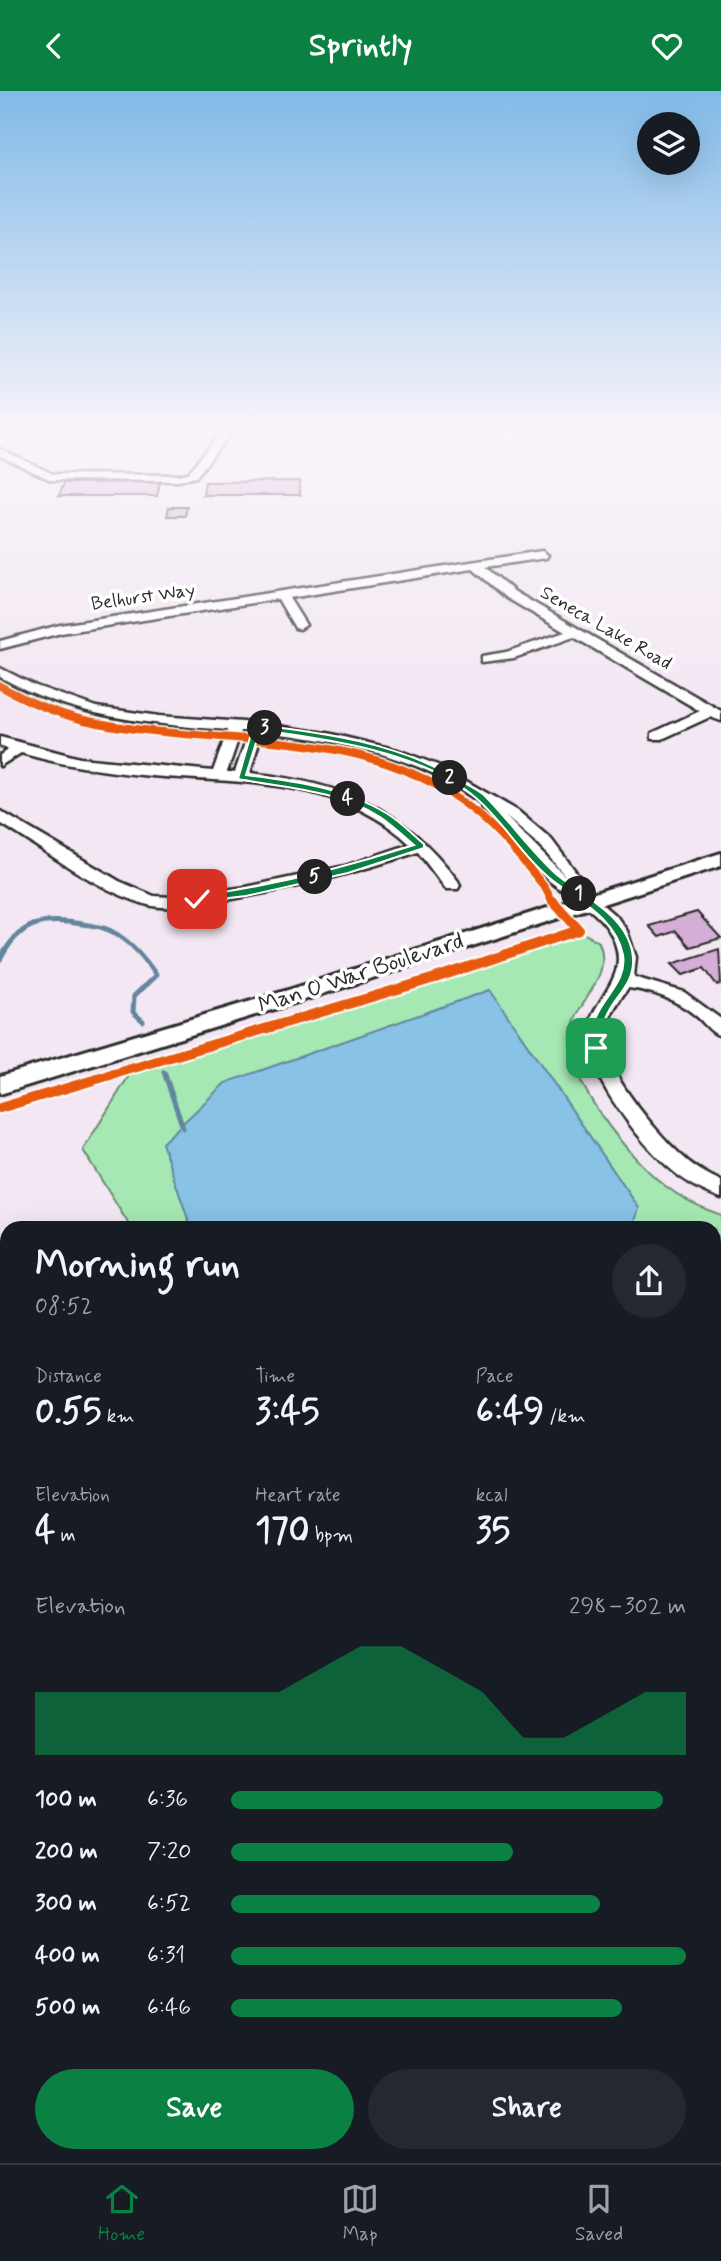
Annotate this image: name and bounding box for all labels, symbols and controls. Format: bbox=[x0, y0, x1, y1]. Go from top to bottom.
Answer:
text: Sprintly bbox=[309, 25, 412, 67]
icon: back bbox=[35, 27, 73, 65]
icon: heart bbox=[648, 27, 686, 65]
map controls bbox=[637, 112, 700, 175]
button: layers bbox=[637, 112, 700, 175]
street label: Belhurst Way bbox=[89, 577, 197, 617]
street label: Seneca Lake Road bbox=[536, 580, 676, 676]
pin: 3 bbox=[247, 711, 282, 745]
text: 3 bbox=[260, 715, 269, 740]
pin: 2 bbox=[433, 761, 468, 795]
text: 2 bbox=[445, 765, 454, 790]
pin: 4 bbox=[330, 781, 366, 817]
text: 4 bbox=[342, 786, 353, 811]
pin: 5 bbox=[298, 859, 332, 895]
text: 5 bbox=[309, 864, 320, 889]
pin bbox=[167, 869, 227, 929]
pin: 1 bbox=[562, 877, 596, 911]
icon: check bbox=[178, 880, 216, 918]
text: 1 bbox=[574, 881, 583, 906]
street label: Man O War Boulevard bbox=[254, 927, 468, 1021]
pin bbox=[566, 1018, 626, 1078]
icon: arrive bbox=[577, 1029, 615, 1067]
text: Morning run bbox=[35, 1241, 240, 1290]
button: share bbox=[612, 1244, 686, 1318]
text: 08:52 bbox=[35, 1292, 93, 1322]
text: Distance bbox=[35, 1364, 102, 1389]
text: Time bbox=[255, 1364, 295, 1389]
text: Pace bbox=[476, 1364, 513, 1389]
text: 0.55 bbox=[35, 1389, 102, 1435]
text: 3:45 bbox=[255, 1389, 320, 1435]
text: 6:49 bbox=[476, 1389, 544, 1435]
text: km bbox=[102, 1404, 134, 1429]
text: /km bbox=[544, 1404, 585, 1429]
text: Elevation bbox=[35, 1483, 110, 1508]
text: Heart rate bbox=[255, 1483, 341, 1508]
text: kcal bbox=[476, 1483, 508, 1508]
text: 4 bbox=[35, 1508, 55, 1554]
text: 170 bbox=[255, 1508, 310, 1554]
text: 35 bbox=[476, 1508, 510, 1554]
text: m bbox=[55, 1523, 76, 1548]
text: bpm bbox=[310, 1523, 353, 1548]
text: Elevation bbox=[35, 1592, 126, 1622]
text: 298–302 m bbox=[569, 1592, 686, 1622]
text: 100 m bbox=[35, 1785, 97, 1815]
text: 6:36 bbox=[147, 1785, 188, 1815]
text: 200 m bbox=[35, 1837, 98, 1867]
text: 7:20 bbox=[147, 1837, 192, 1867]
text: 300 m bbox=[35, 1889, 97, 1919]
text: 6:52 bbox=[147, 1889, 191, 1919]
text: 400 m bbox=[35, 1941, 100, 1971]
text: 6:31 bbox=[147, 1941, 185, 1971]
text: 500 m bbox=[35, 1993, 100, 2023]
text: 6:46 bbox=[147, 1993, 191, 2023]
button: Save bbox=[35, 2069, 354, 2149]
button: Share bbox=[368, 2069, 686, 2149]
tab: Home bbox=[98, 2180, 145, 2247]
tab: Map bbox=[341, 2180, 379, 2247]
tab: Saved bbox=[575, 2180, 623, 2247]

